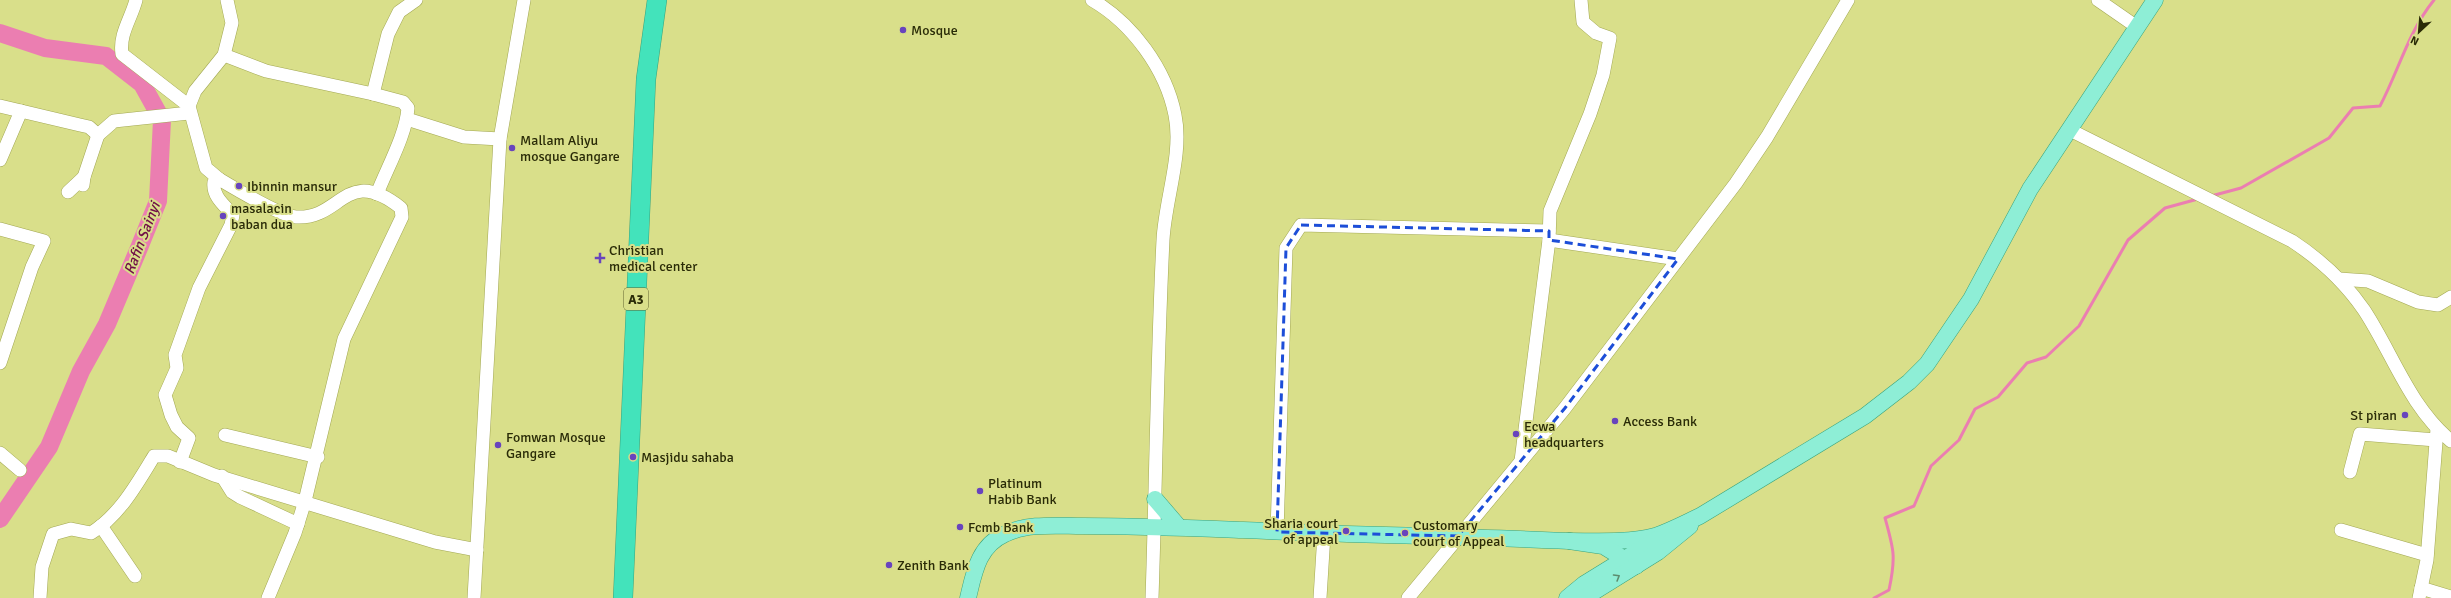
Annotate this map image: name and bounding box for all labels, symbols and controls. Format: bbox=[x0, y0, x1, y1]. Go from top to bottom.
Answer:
north arrow bbox=[2399, 12, 2439, 52]
place label: Mosque bbox=[911, 22, 958, 39]
marker: Mosque bbox=[898, 25, 908, 35]
text: N bbox=[2409, 33, 2421, 48]
place label: Mallam Aliyu mosque Gangare bbox=[520, 132, 620, 165]
marker: Mallam Aliyu mosque Gangare bbox=[507, 143, 517, 153]
place label: Ibinnin mansur bbox=[247, 178, 338, 195]
marker: Ibinnin mansur bbox=[234, 181, 244, 191]
water label: Rafin Sainyi bbox=[120, 198, 165, 277]
place label: masalacin baban dua bbox=[231, 200, 293, 233]
marker: masalacin baban dua bbox=[218, 211, 228, 221]
place label: Christian medical center bbox=[609, 242, 698, 275]
marker: Christian medical center bbox=[594, 252, 606, 264]
road number: A3 bbox=[624, 288, 648, 310]
place label: St piran bbox=[2350, 407, 2397, 424]
marker: St piran bbox=[2400, 410, 2410, 420]
place label: Access Bank bbox=[1623, 413, 1697, 430]
marker: Access Bank bbox=[1610, 416, 1620, 426]
place label: Ecwa headquarters bbox=[1524, 418, 1604, 451]
place label: Fomwan Mosque Gangare bbox=[506, 429, 606, 462]
marker: Ecwa headquarters bbox=[1511, 429, 1521, 439]
marker: Fomwan Mosque Gangare bbox=[493, 440, 503, 450]
place label: Masjidu sahaba bbox=[641, 449, 734, 466]
marker: Masjidu sahaba bbox=[628, 452, 638, 462]
place label: Platinum Habib Bank bbox=[988, 475, 1056, 508]
marker: Platinum Habib Bank bbox=[975, 486, 985, 496]
place label: Sharia court of appeal bbox=[1264, 515, 1338, 548]
place label: Customary court of Appeal bbox=[1413, 517, 1504, 550]
place label: Fcmb Bank bbox=[968, 519, 1033, 536]
marker: Fcmb Bank bbox=[955, 522, 965, 532]
marker: Sharia court of appeal bbox=[1341, 526, 1351, 536]
marker: Customary court of Appeal bbox=[1400, 528, 1410, 538]
place label: Zenith Bank bbox=[897, 557, 969, 574]
marker: Zenith Bank bbox=[884, 560, 894, 570]
one-way arrow bbox=[1613, 575, 1620, 582]

